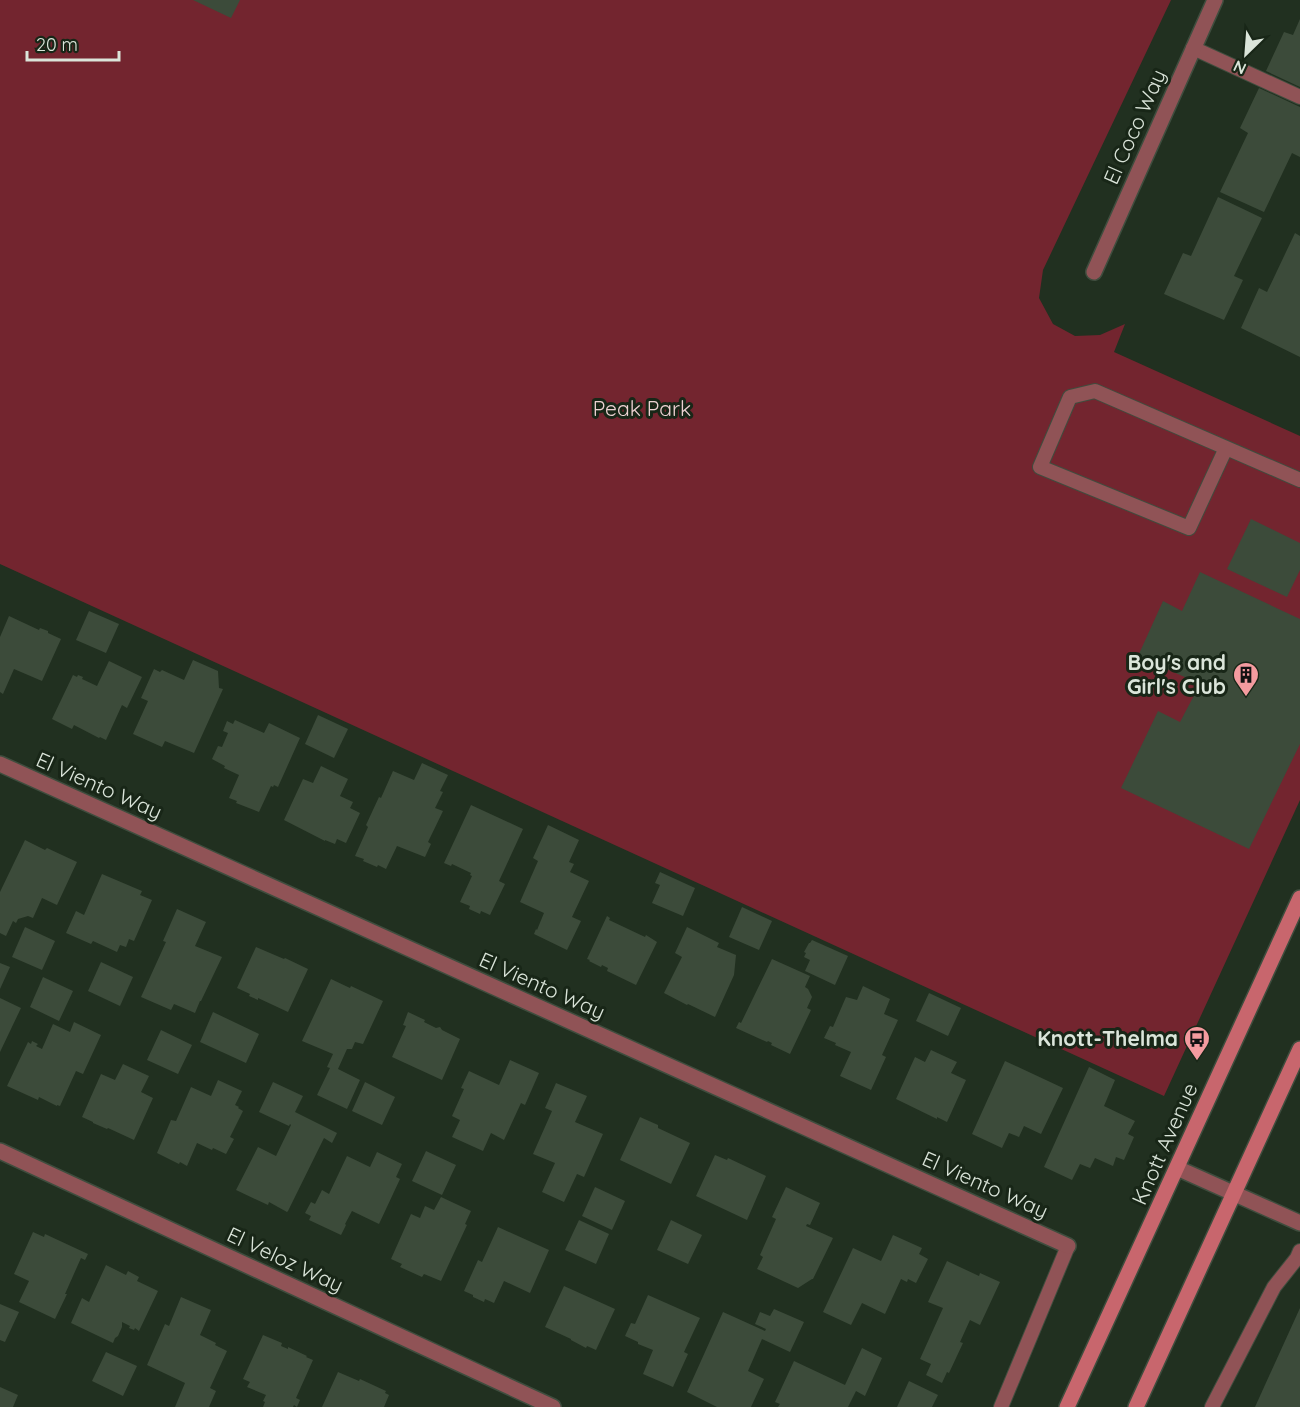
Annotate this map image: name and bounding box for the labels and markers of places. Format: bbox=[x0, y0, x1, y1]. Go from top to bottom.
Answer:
place label: Boy's and Girl's Club bbox=[1127, 649, 1226, 699]
building icon: Boy's and Girl's Club bbox=[1231, 660, 1261, 698]
bus stop icon: Knott-Thelma bbox=[1182, 1024, 1212, 1062]
place label: Knott-Thelma bbox=[1037, 1025, 1178, 1051]

